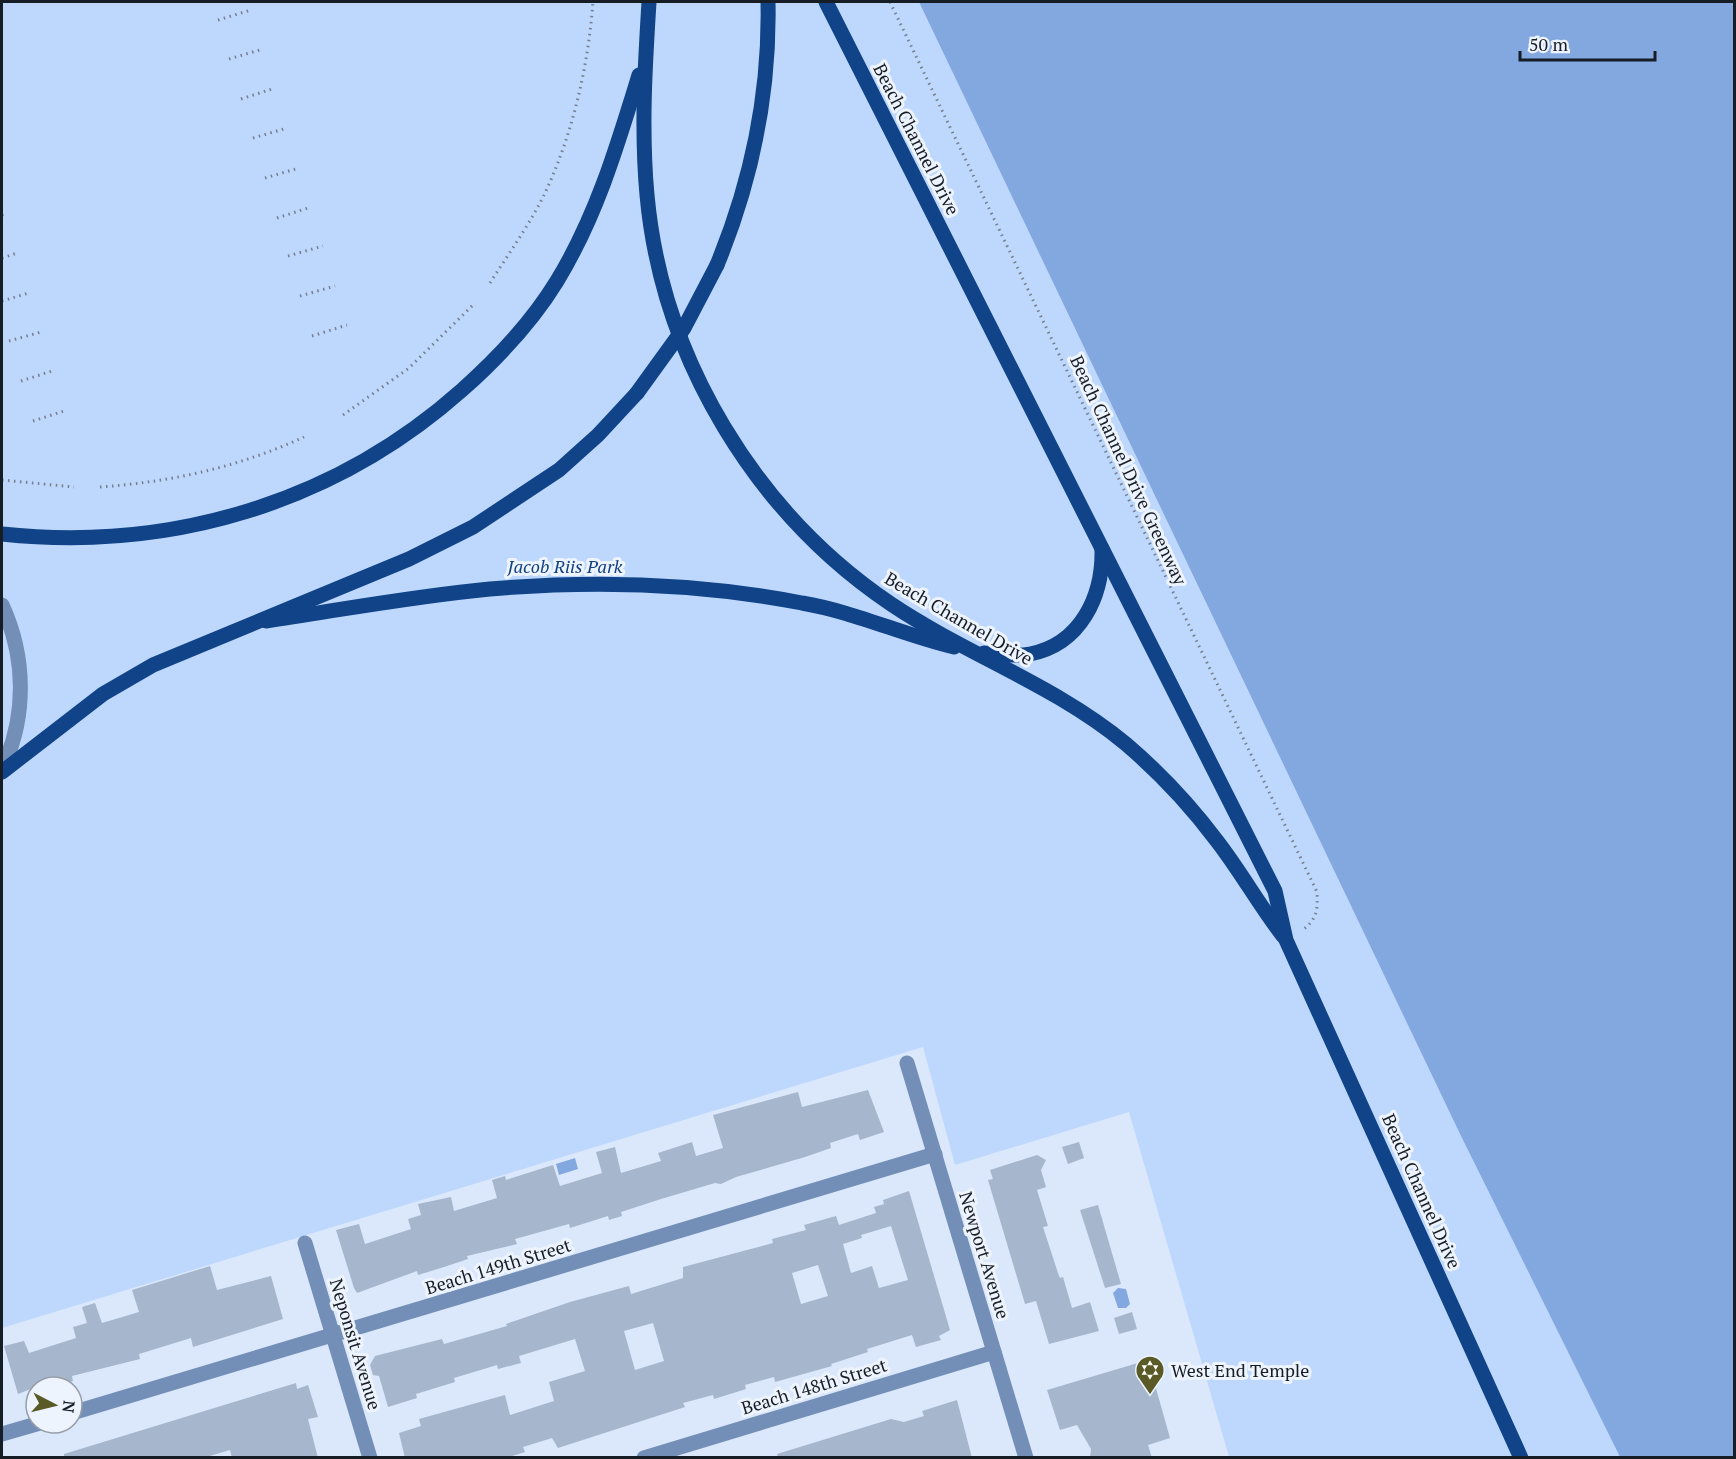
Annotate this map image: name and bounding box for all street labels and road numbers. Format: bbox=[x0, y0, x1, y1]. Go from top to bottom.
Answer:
street label: Beach Channel Drive bbox=[868, 59, 966, 219]
street label: Beach Channel Drive Greenway bbox=[1065, 351, 1193, 590]
street label: Beach Channel Drive bbox=[881, 566, 1037, 670]
street label: Beach Channel Drive bbox=[1377, 1110, 1467, 1272]
street label: Newport Avenue bbox=[954, 1188, 1016, 1322]
street label: Beach 149th Street bbox=[422, 1232, 574, 1300]
street label: Neponsit Avenue bbox=[325, 1276, 387, 1412]
street label: Beach 148th Street bbox=[738, 1352, 890, 1420]

